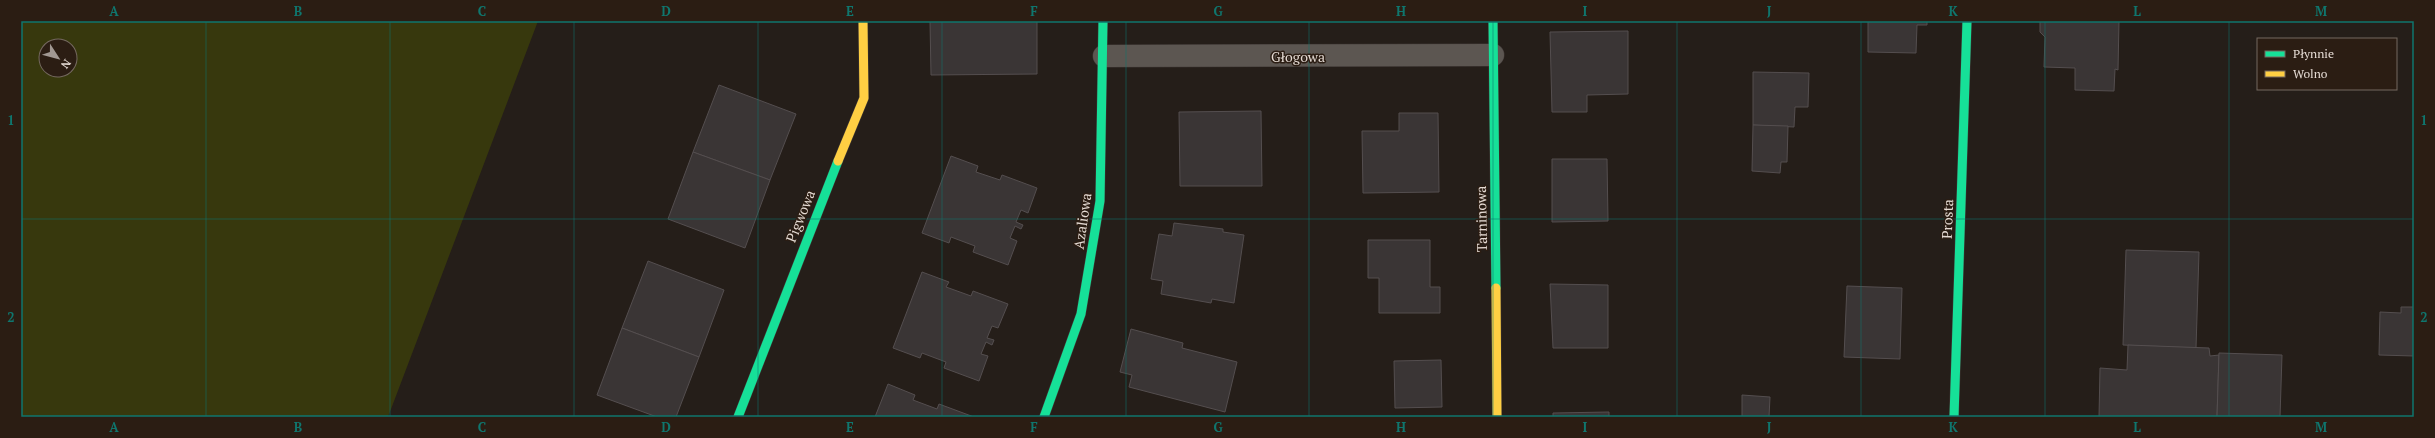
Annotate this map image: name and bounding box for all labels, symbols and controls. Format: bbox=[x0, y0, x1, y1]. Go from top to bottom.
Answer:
text: A bbox=[109, 2, 119, 20]
text: B bbox=[294, 2, 302, 20]
text: C bbox=[478, 2, 486, 20]
text: D bbox=[661, 2, 671, 20]
text: E bbox=[846, 2, 854, 20]
text: F bbox=[1030, 2, 1038, 20]
text: G bbox=[1213, 2, 1223, 20]
text: H bbox=[1396, 2, 1406, 20]
text: I bbox=[1583, 2, 1588, 20]
text: J bbox=[1767, 2, 1772, 20]
text: K bbox=[1948, 2, 1958, 20]
text: L bbox=[2133, 2, 2141, 20]
text: M bbox=[2315, 2, 2327, 20]
north arrow bbox=[38, 38, 78, 78]
legend bbox=[2257, 38, 2397, 90]
text: Płynnie bbox=[2293, 46, 2334, 61]
street label: Głogowa bbox=[1271, 47, 1325, 66]
text: N bbox=[58, 56, 74, 72]
text: Wolno bbox=[2293, 66, 2328, 81]
text: 1 bbox=[7, 111, 15, 129]
text: 1 bbox=[2420, 111, 2428, 129]
street label: Tarninowa bbox=[1471, 186, 1491, 252]
street label: Pigwowa bbox=[781, 187, 819, 245]
street label: Azaliowa bbox=[1069, 192, 1095, 250]
street label: Prosta bbox=[1937, 199, 1957, 239]
text: 2 bbox=[7, 308, 15, 326]
text: 2 bbox=[2420, 308, 2428, 326]
text: A bbox=[109, 418, 119, 436]
text: B bbox=[294, 418, 302, 436]
text: C bbox=[478, 418, 486, 436]
text: D bbox=[661, 418, 671, 436]
text: E bbox=[846, 418, 854, 436]
text: F bbox=[1030, 418, 1038, 436]
text: G bbox=[1213, 418, 1223, 436]
text: H bbox=[1396, 418, 1406, 436]
text: I bbox=[1583, 418, 1588, 436]
text: J bbox=[1767, 418, 1772, 436]
text: K bbox=[1948, 418, 1958, 436]
text: L bbox=[2133, 418, 2141, 436]
text: M bbox=[2315, 418, 2327, 436]

